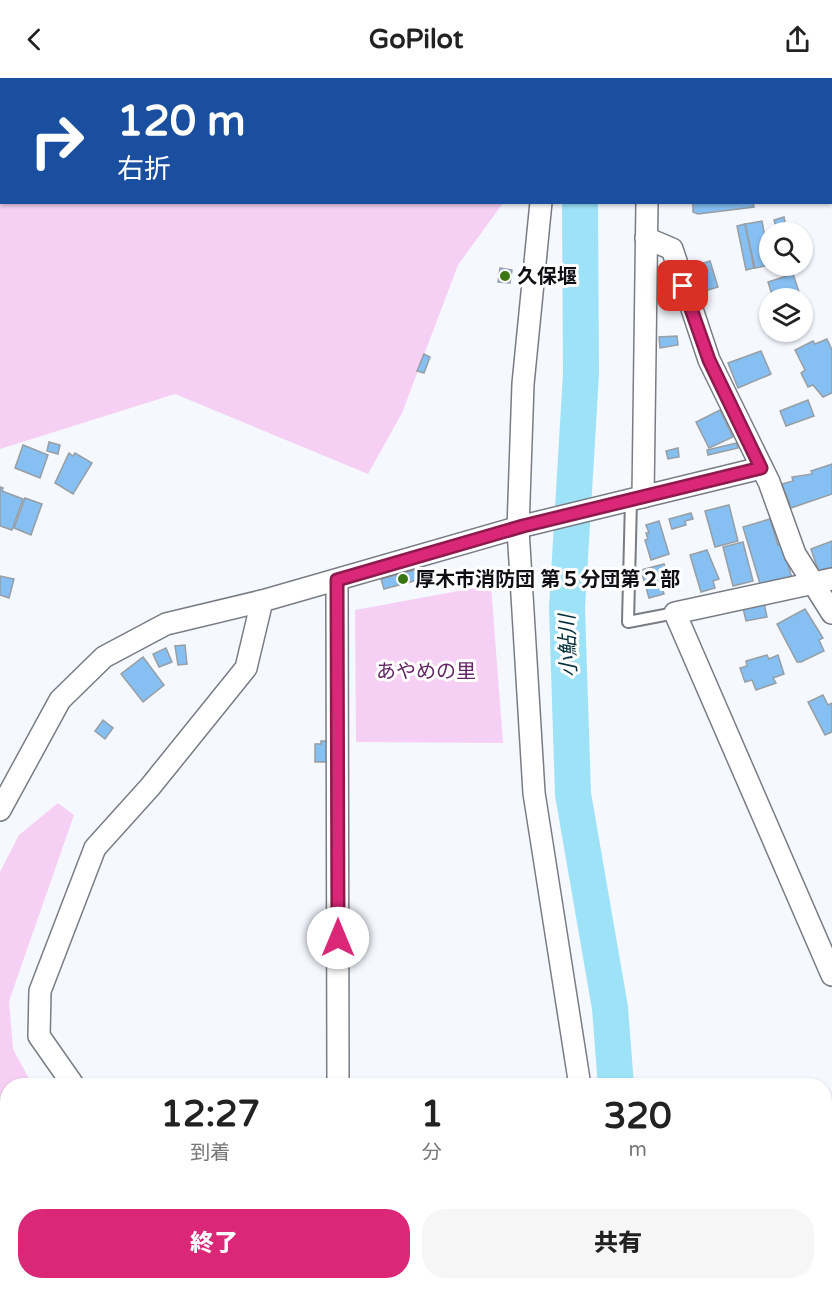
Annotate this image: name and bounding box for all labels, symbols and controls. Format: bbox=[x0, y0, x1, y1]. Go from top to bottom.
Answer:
icon: back bbox=[18, 23, 51, 56]
text: GoPilot bbox=[369, 23, 463, 56]
icon: share bbox=[781, 23, 814, 56]
text: 120 m bbox=[117, 96, 246, 147]
icon: right bbox=[18, 102, 96, 180]
text: 右折 bbox=[117, 153, 171, 186]
map controls bbox=[759, 222, 813, 342]
button: search bbox=[759, 222, 813, 276]
pin bbox=[657, 260, 708, 311]
place label: 久保堰 bbox=[517, 265, 577, 289]
marker: 久保堰 bbox=[498, 269, 512, 283]
icon: arrive bbox=[666, 269, 699, 302]
button: layers bbox=[759, 288, 813, 342]
place label: 厚木市消防団 第５分団第２部 bbox=[415, 568, 680, 592]
marker: 厚木市消防団 第５分団第２部 bbox=[396, 572, 410, 586]
water label: 小鮎川 bbox=[555, 612, 582, 678]
park label: あやめの里 bbox=[376, 660, 476, 684]
position arrow bbox=[306, 906, 370, 970]
text: 12:27 bbox=[160, 1093, 260, 1136]
text: 1 bbox=[421, 1093, 443, 1136]
text: 320 bbox=[604, 1095, 672, 1138]
text: m bbox=[628, 1138, 647, 1162]
text: 到着 bbox=[190, 1141, 230, 1165]
text: 分 bbox=[422, 1141, 442, 1165]
button: 終了 bbox=[18, 1209, 410, 1278]
button: 共有 bbox=[422, 1209, 814, 1278]

